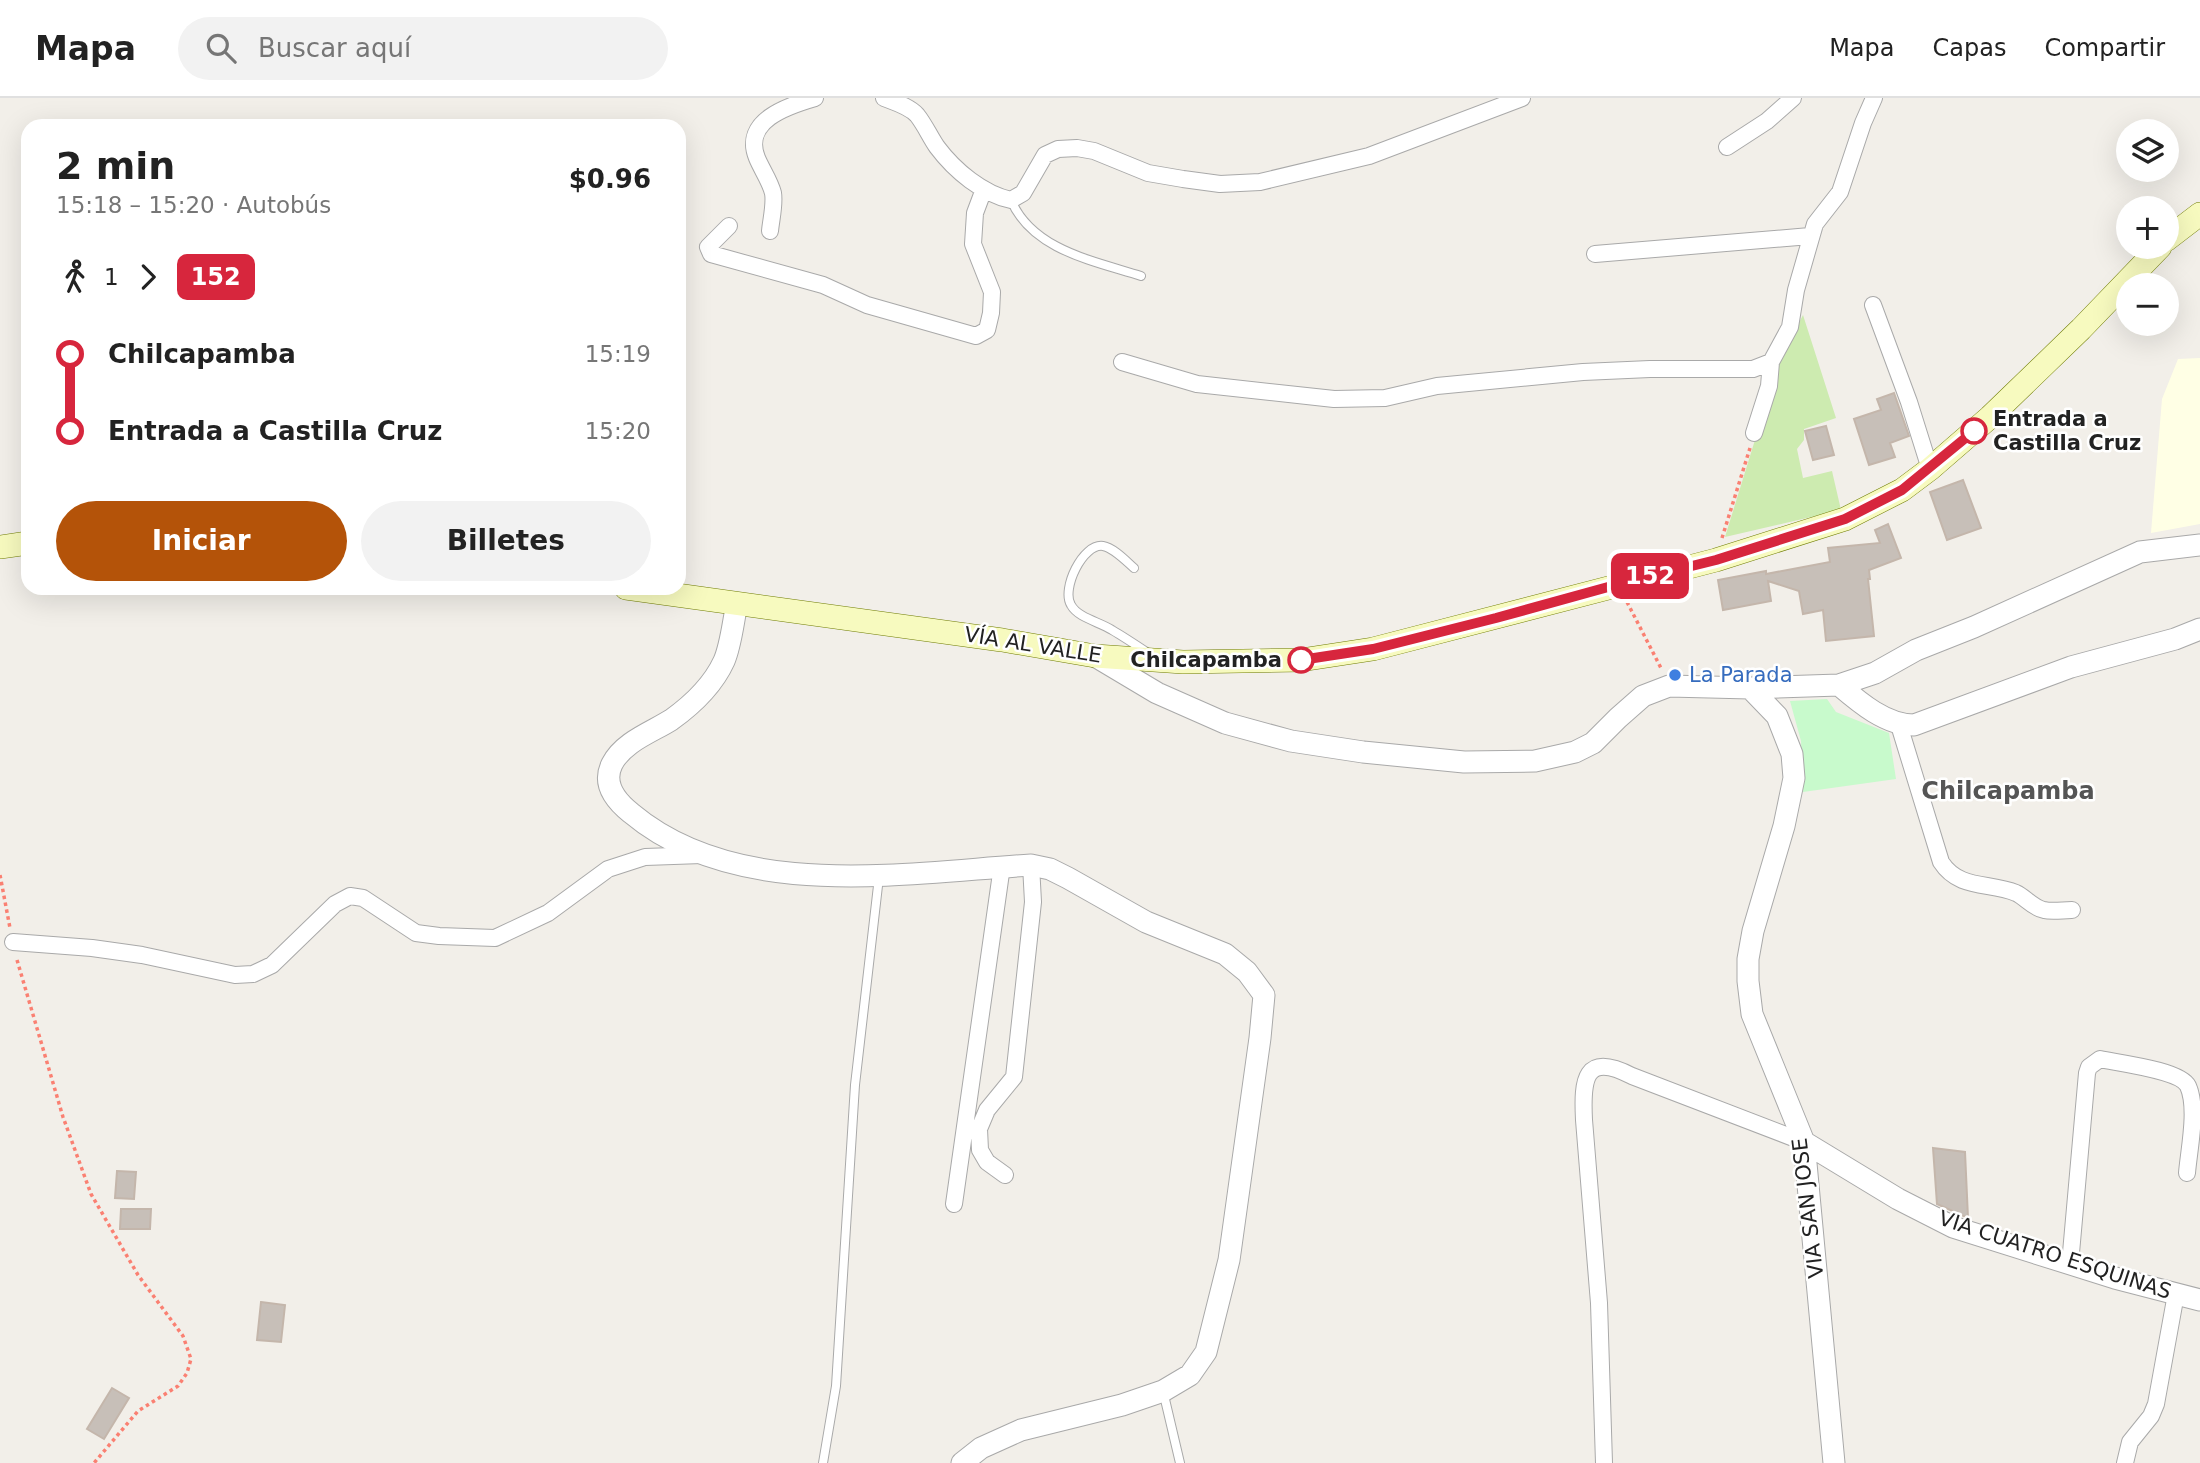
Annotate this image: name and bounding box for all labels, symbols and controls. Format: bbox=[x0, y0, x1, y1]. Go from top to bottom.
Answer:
search box bbox=[178, 17, 668, 80]
text: Mapa bbox=[35, 29, 136, 68]
icon: search bbox=[202, 29, 240, 67]
text: Buscar aquí bbox=[258, 33, 411, 63]
text: Mapa bbox=[1829, 34, 1895, 62]
text: Capas bbox=[1933, 34, 2006, 62]
text: Compartir bbox=[2044, 34, 2165, 62]
map controls bbox=[2116, 119, 2179, 336]
button: layers bbox=[2116, 119, 2179, 182]
text: 2 min bbox=[56, 144, 175, 188]
text: $0.96 bbox=[569, 164, 651, 194]
text: 15:18 – 15:20 · Autobús bbox=[56, 192, 331, 218]
button: + bbox=[2116, 196, 2179, 259]
icon: walk bbox=[56, 258, 94, 296]
icon: forward bbox=[129, 258, 167, 296]
text: 152 bbox=[191, 263, 241, 291]
text: 1 bbox=[104, 264, 119, 290]
button: − bbox=[2116, 273, 2179, 336]
text: Chilcapamba bbox=[108, 339, 296, 369]
text: 15:19 bbox=[585, 341, 651, 367]
place label: Entrada a Castilla Cruz bbox=[1993, 407, 2141, 455]
text: Entrada a Castilla Cruz bbox=[108, 416, 442, 446]
text: 15:20 bbox=[585, 418, 651, 444]
marker: Entrada a Castilla Cruz bbox=[1961, 418, 1987, 444]
button: Iniciar bbox=[56, 501, 347, 581]
button: Billetes bbox=[361, 501, 651, 581]
line badge: 152 bbox=[1610, 553, 1690, 599]
text: 152 bbox=[1625, 562, 1675, 590]
street label: VÍA AL VALLE bbox=[963, 621, 1103, 668]
marker: Chilcapamba bbox=[1288, 647, 1314, 673]
place label: Chilcapamba bbox=[1130, 648, 1282, 672]
place label: La Parada bbox=[1689, 663, 1793, 687]
marker: La Parada bbox=[1667, 667, 1683, 683]
district label: Chilcapamba bbox=[1921, 777, 2095, 805]
street label: VIA SAN JOSE bbox=[1787, 1136, 1829, 1280]
street label: VIA CUATRO ESQUINAS bbox=[1936, 1206, 2174, 1304]

